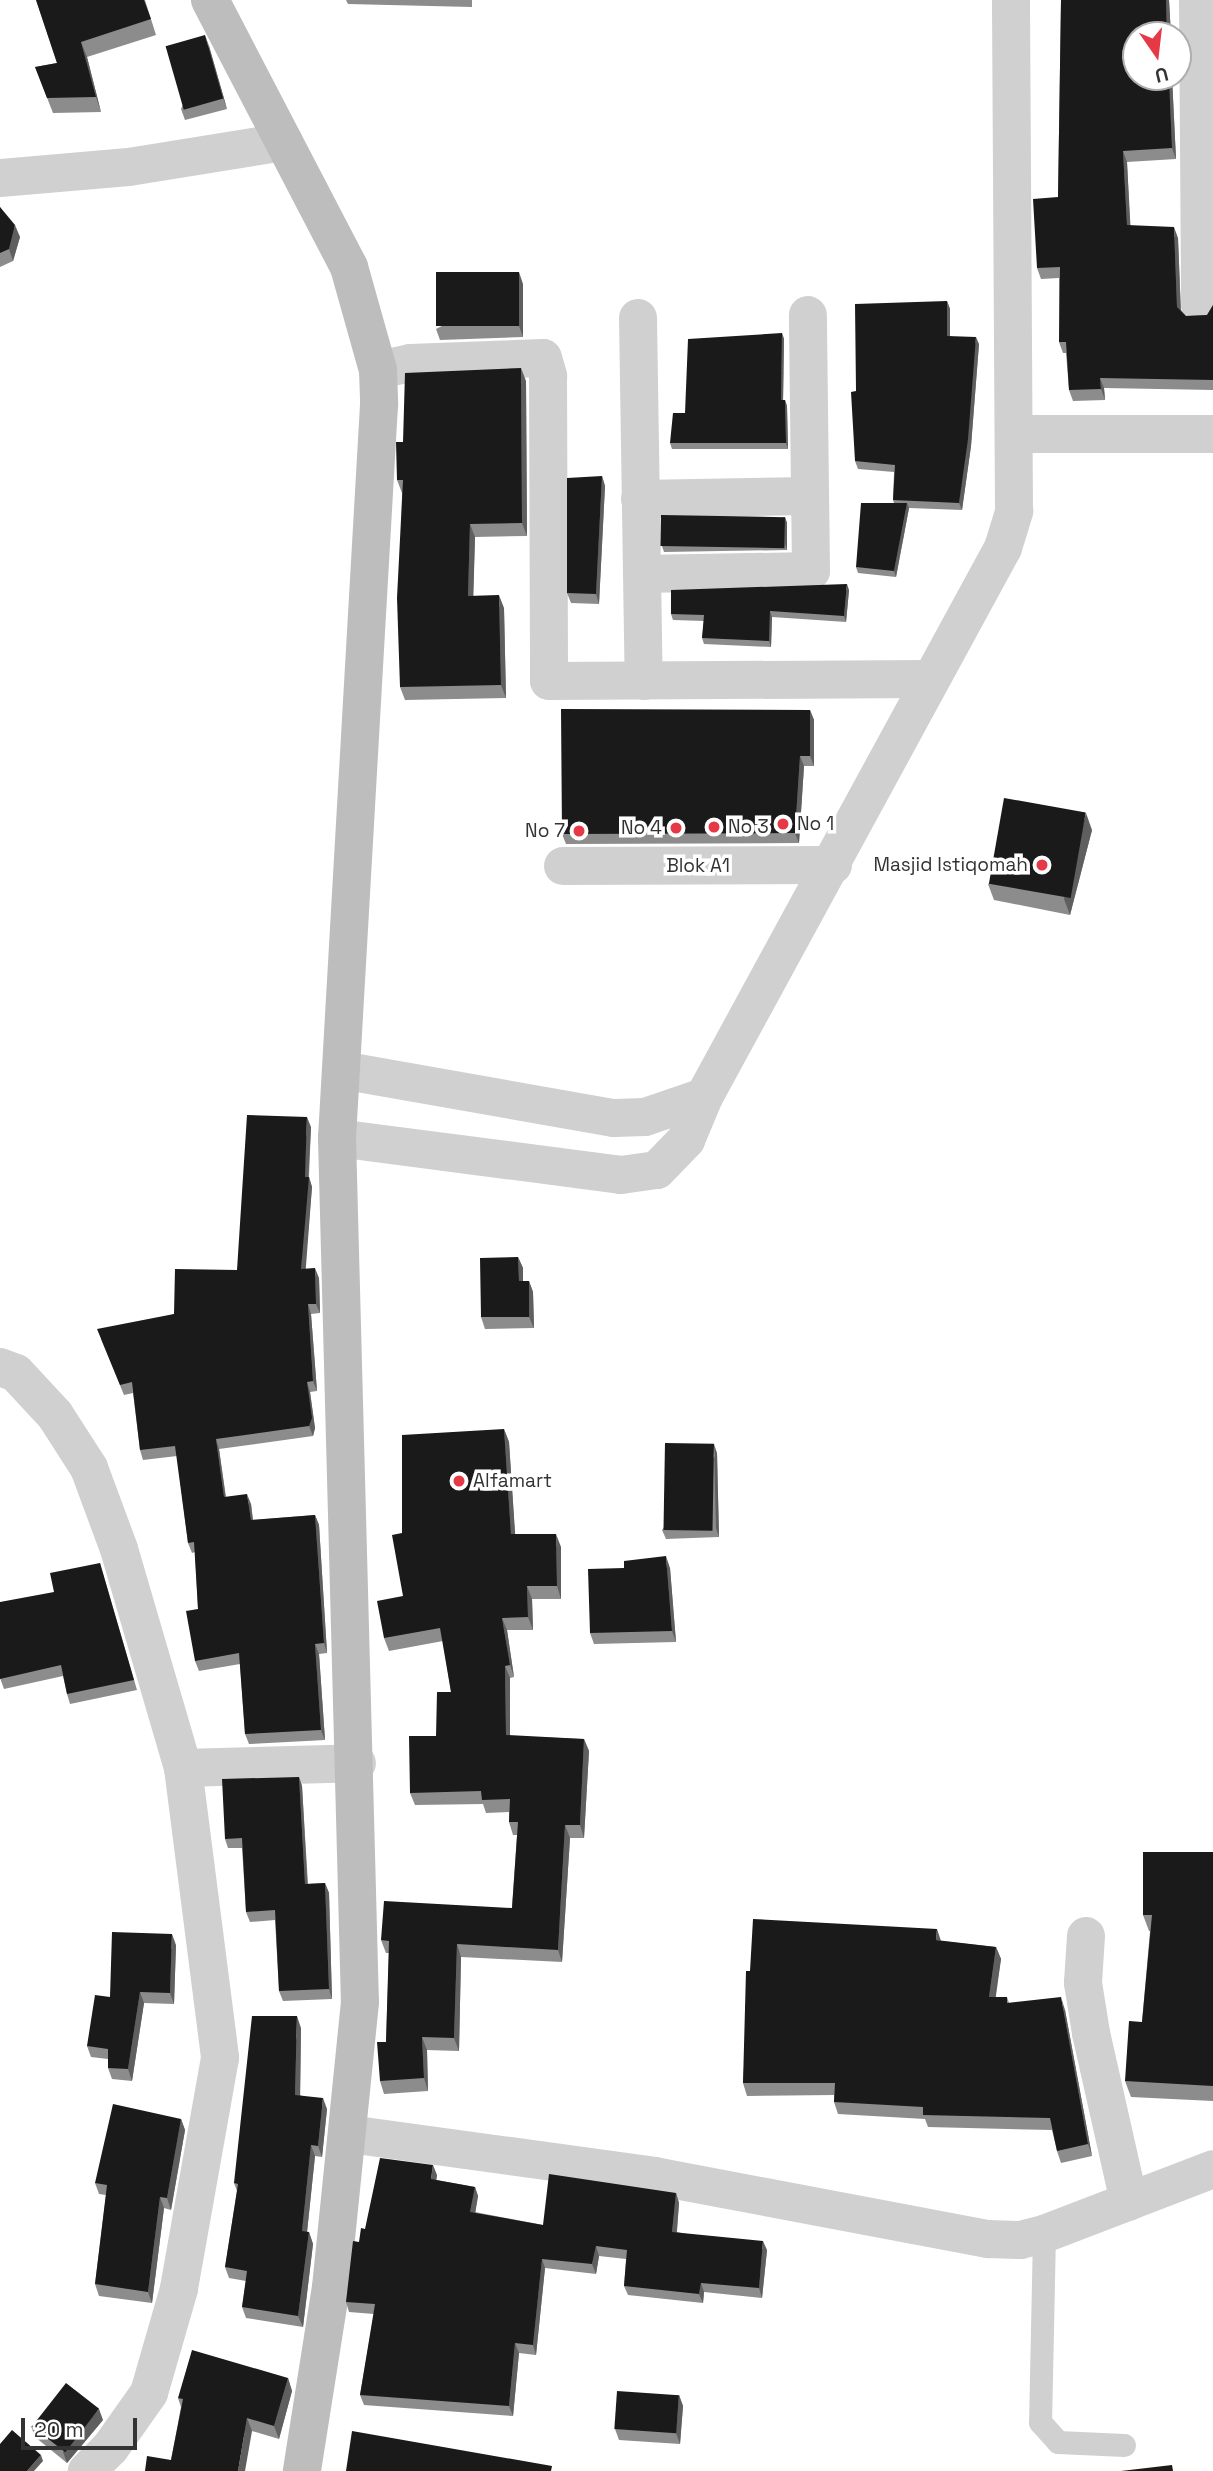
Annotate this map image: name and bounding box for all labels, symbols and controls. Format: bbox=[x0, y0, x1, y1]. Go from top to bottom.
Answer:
north arrow bbox=[1122, 21, 1192, 91]
text: U bbox=[1152, 61, 1171, 89]
place label: No 1 bbox=[797, 813, 834, 835]
place label: No 3 bbox=[728, 816, 769, 838]
marker: No 1 bbox=[775, 816, 791, 832]
place label: No 4 bbox=[621, 817, 662, 839]
marker: No 3 bbox=[706, 819, 722, 835]
place label: No 7 bbox=[525, 820, 565, 842]
marker: No 4 bbox=[668, 820, 684, 836]
marker: No 7 bbox=[571, 823, 587, 839]
place label: Masjid Istiqomah bbox=[874, 854, 1028, 876]
street label: Blok A1 bbox=[666, 855, 730, 877]
marker: Masjid Istiqomah bbox=[1034, 857, 1050, 873]
place label: Alfamart bbox=[473, 1470, 552, 1492]
marker: Alfamart bbox=[451, 1473, 467, 1489]
scale bar bbox=[24, 2404, 140, 2448]
text: 20 m bbox=[34, 2416, 84, 2443]

